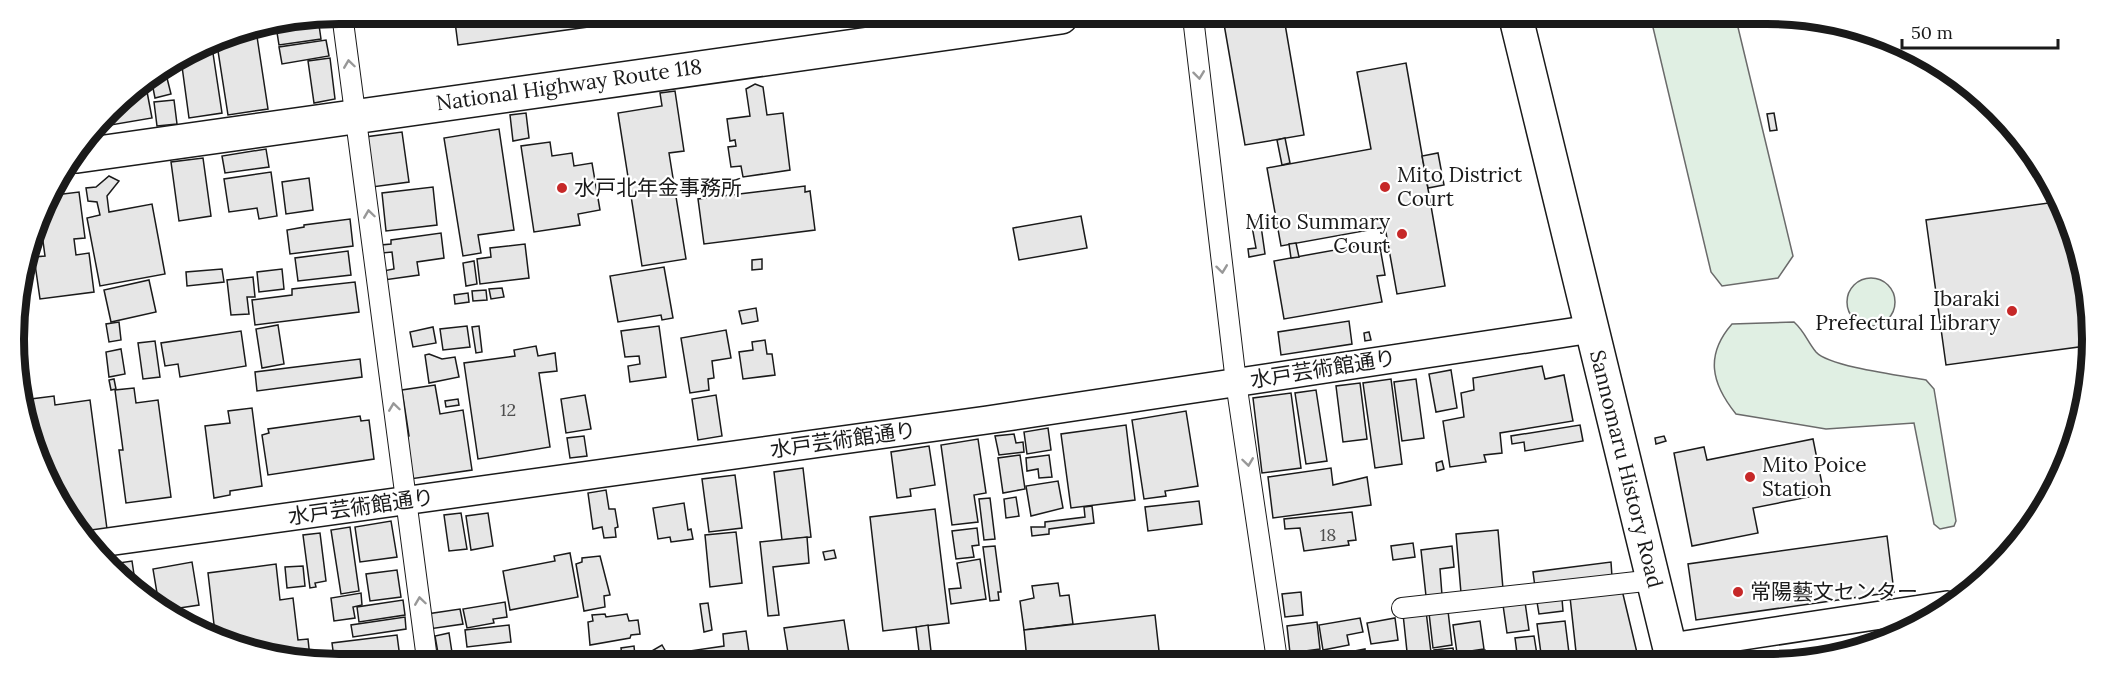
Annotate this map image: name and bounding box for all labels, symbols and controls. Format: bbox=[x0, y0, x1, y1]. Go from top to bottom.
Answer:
scale bar bbox=[1902, 12, 2058, 50]
text: 50 m bbox=[1911, 21, 1953, 44]
street label: National Highway Route 118 bbox=[434, 52, 704, 117]
one-way arrow bbox=[343, 60, 355, 69]
one-way arrow bbox=[1193, 71, 1205, 80]
place label: Mito District Court bbox=[1397, 161, 1523, 212]
place label: 水戸北年金事務所 bbox=[574, 174, 742, 201]
marker: Mito District Court bbox=[1378, 180, 1392, 194]
marker: 水戸北年金事務所 bbox=[555, 181, 569, 195]
place label: Mito Summary Court bbox=[1245, 208, 1391, 259]
one-way arrow bbox=[363, 209, 375, 218]
marker: Mito Summary Court bbox=[1395, 227, 1409, 241]
one-way arrow bbox=[1216, 264, 1228, 273]
place label: Ibaraki Prefectural Library bbox=[1815, 285, 2000, 336]
marker: Ibaraki Prefectural Library bbox=[2005, 304, 2019, 318]
street label: 水戸芸術館通り bbox=[1248, 344, 1398, 393]
street label: Sannomaru History Road bbox=[1584, 347, 1669, 591]
house number: 12 bbox=[500, 398, 516, 421]
one-way arrow bbox=[388, 403, 401, 412]
street label: 水戸芸術館通り bbox=[768, 416, 918, 463]
place label: Mito Poice Station bbox=[1762, 451, 1867, 502]
one-way arrow bbox=[1241, 458, 1253, 467]
marker: Mito Poice Station bbox=[1743, 470, 1757, 484]
street label: 水戸芸術館通り bbox=[286, 483, 436, 530]
house number: 18 bbox=[1320, 523, 1336, 546]
place label: 常陽藝文センター bbox=[1750, 578, 1918, 605]
marker: 常陽藝文センター bbox=[1731, 585, 1745, 599]
one-way arrow bbox=[414, 596, 426, 605]

